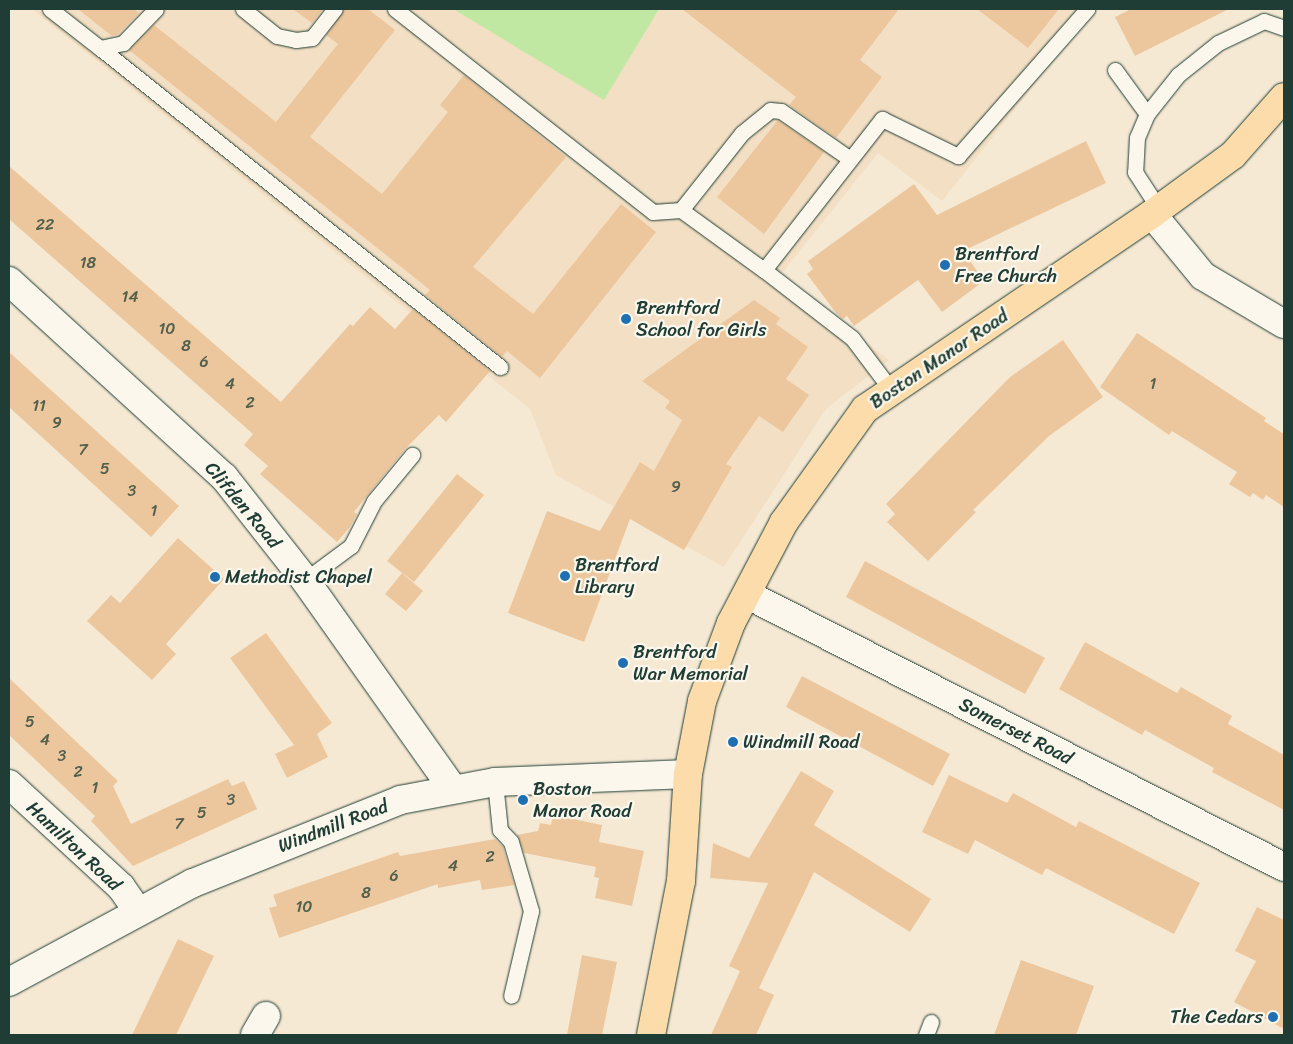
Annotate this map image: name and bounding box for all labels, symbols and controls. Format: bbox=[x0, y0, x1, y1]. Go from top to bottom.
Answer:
house number: 22 bbox=[36, 215, 54, 235]
place label: Brentford Free Church bbox=[955, 243, 1057, 287]
house number: 18 bbox=[80, 253, 96, 273]
marker: Brentford Free Church bbox=[939, 259, 951, 271]
house number: 14 bbox=[122, 287, 138, 307]
place label: Brentford School for Girls bbox=[636, 297, 766, 341]
street label: Boston Manor Road bbox=[865, 304, 1013, 414]
marker: Brentford School for Girls bbox=[620, 313, 632, 325]
house number: 10 bbox=[159, 319, 175, 339]
house number: 8 bbox=[181, 336, 191, 356]
house number: 6 bbox=[199, 352, 209, 372]
house number: 4 bbox=[225, 374, 235, 394]
house number: 1 bbox=[1150, 374, 1156, 394]
house number: 2 bbox=[245, 393, 255, 413]
house number: 11 bbox=[32, 396, 46, 416]
house number: 9 bbox=[52, 413, 62, 433]
house number: 7 bbox=[78, 440, 88, 460]
street label: Clifden Road bbox=[200, 457, 286, 553]
house number: 5 bbox=[100, 459, 110, 479]
house number: 9 bbox=[671, 477, 681, 497]
house number: 3 bbox=[128, 481, 136, 501]
house number: 1 bbox=[151, 501, 157, 521]
place label: Brentford Library bbox=[575, 554, 658, 598]
place label: Methodist Chapel bbox=[225, 566, 372, 588]
marker: Brentford Library bbox=[559, 570, 571, 582]
marker: Methodist Chapel bbox=[209, 571, 221, 583]
place label: Brentford War Memorial bbox=[633, 641, 747, 685]
marker: Brentford War Memorial bbox=[617, 657, 629, 669]
street label: Somerset Road bbox=[955, 693, 1077, 769]
house number: 5 bbox=[25, 712, 35, 732]
house number: 4 bbox=[40, 730, 50, 750]
place label: Windmill Road bbox=[743, 731, 859, 753]
marker: Windmill Road bbox=[727, 736, 739, 748]
house number: 3 bbox=[58, 746, 66, 766]
house number: 2 bbox=[73, 762, 83, 782]
house number: 1 bbox=[92, 778, 98, 798]
place label: Boston Manor Road bbox=[533, 778, 631, 822]
house number: 3 bbox=[227, 790, 235, 810]
street label: Windmill Road bbox=[275, 794, 391, 858]
marker: Boston Manor Road bbox=[517, 794, 529, 806]
street label: Hamilton Road bbox=[22, 796, 126, 896]
house number: 5 bbox=[197, 803, 207, 823]
house number: 7 bbox=[174, 814, 184, 834]
house number: 2 bbox=[485, 847, 495, 867]
house number: 4 bbox=[448, 856, 458, 876]
house number: 6 bbox=[389, 866, 399, 886]
house number: 8 bbox=[361, 883, 371, 903]
house number: 10 bbox=[296, 897, 312, 917]
place label: The Cedars bbox=[1171, 1006, 1263, 1028]
marker: The Cedars bbox=[1267, 1011, 1279, 1023]

